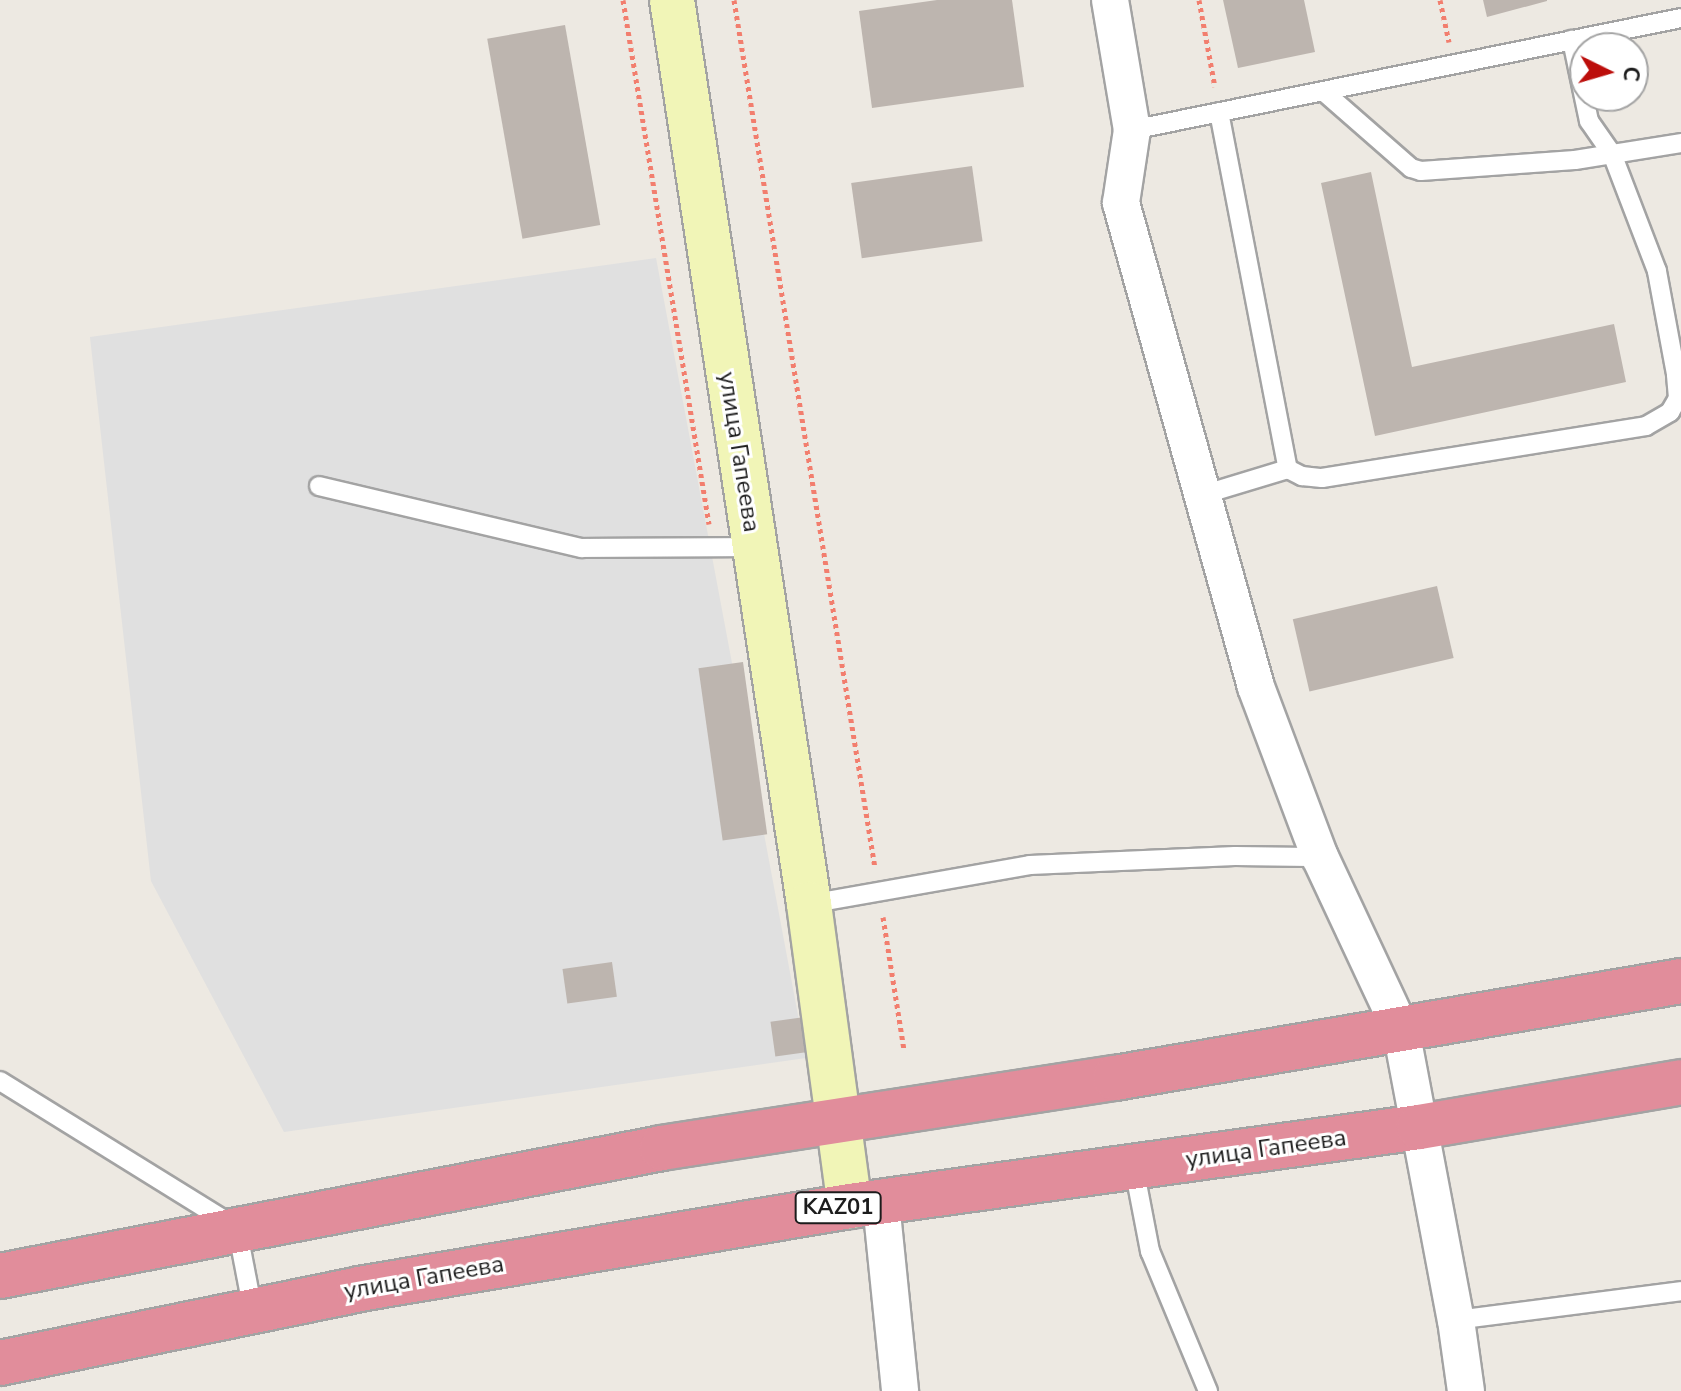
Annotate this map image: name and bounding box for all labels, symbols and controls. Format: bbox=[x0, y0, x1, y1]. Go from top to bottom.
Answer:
north arrow bbox=[1569, 32, 1649, 112]
text: С bbox=[1615, 65, 1647, 83]
street label: улица Гапеева bbox=[712, 370, 766, 534]
street label: улица Гапеева bbox=[1184, 1123, 1348, 1175]
road number: KАZ01 bbox=[794, 1190, 882, 1226]
street label: улица Гапеева bbox=[342, 1250, 506, 1306]

